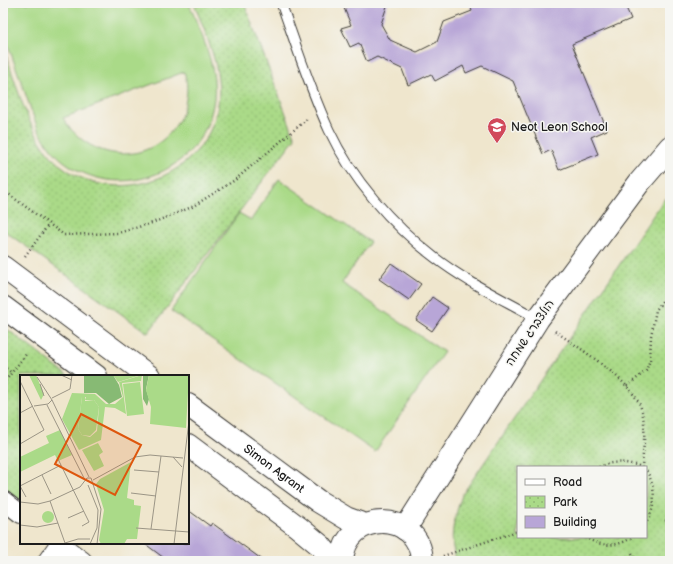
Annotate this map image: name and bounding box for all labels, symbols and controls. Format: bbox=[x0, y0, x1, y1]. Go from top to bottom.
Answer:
school or university icon: Neot Leon School bbox=[486, 116, 508, 144]
place label: Neot Leon School bbox=[511, 120, 608, 135]
street label: הולצברג שמחה bbox=[502, 297, 558, 369]
inset map bbox=[20, 375, 189, 544]
street label: Simon Agrant bbox=[241, 441, 308, 496]
legend bbox=[517, 466, 647, 538]
text: Road bbox=[553, 475, 582, 490]
text: Park bbox=[553, 495, 577, 510]
text: Building bbox=[553, 515, 597, 530]

